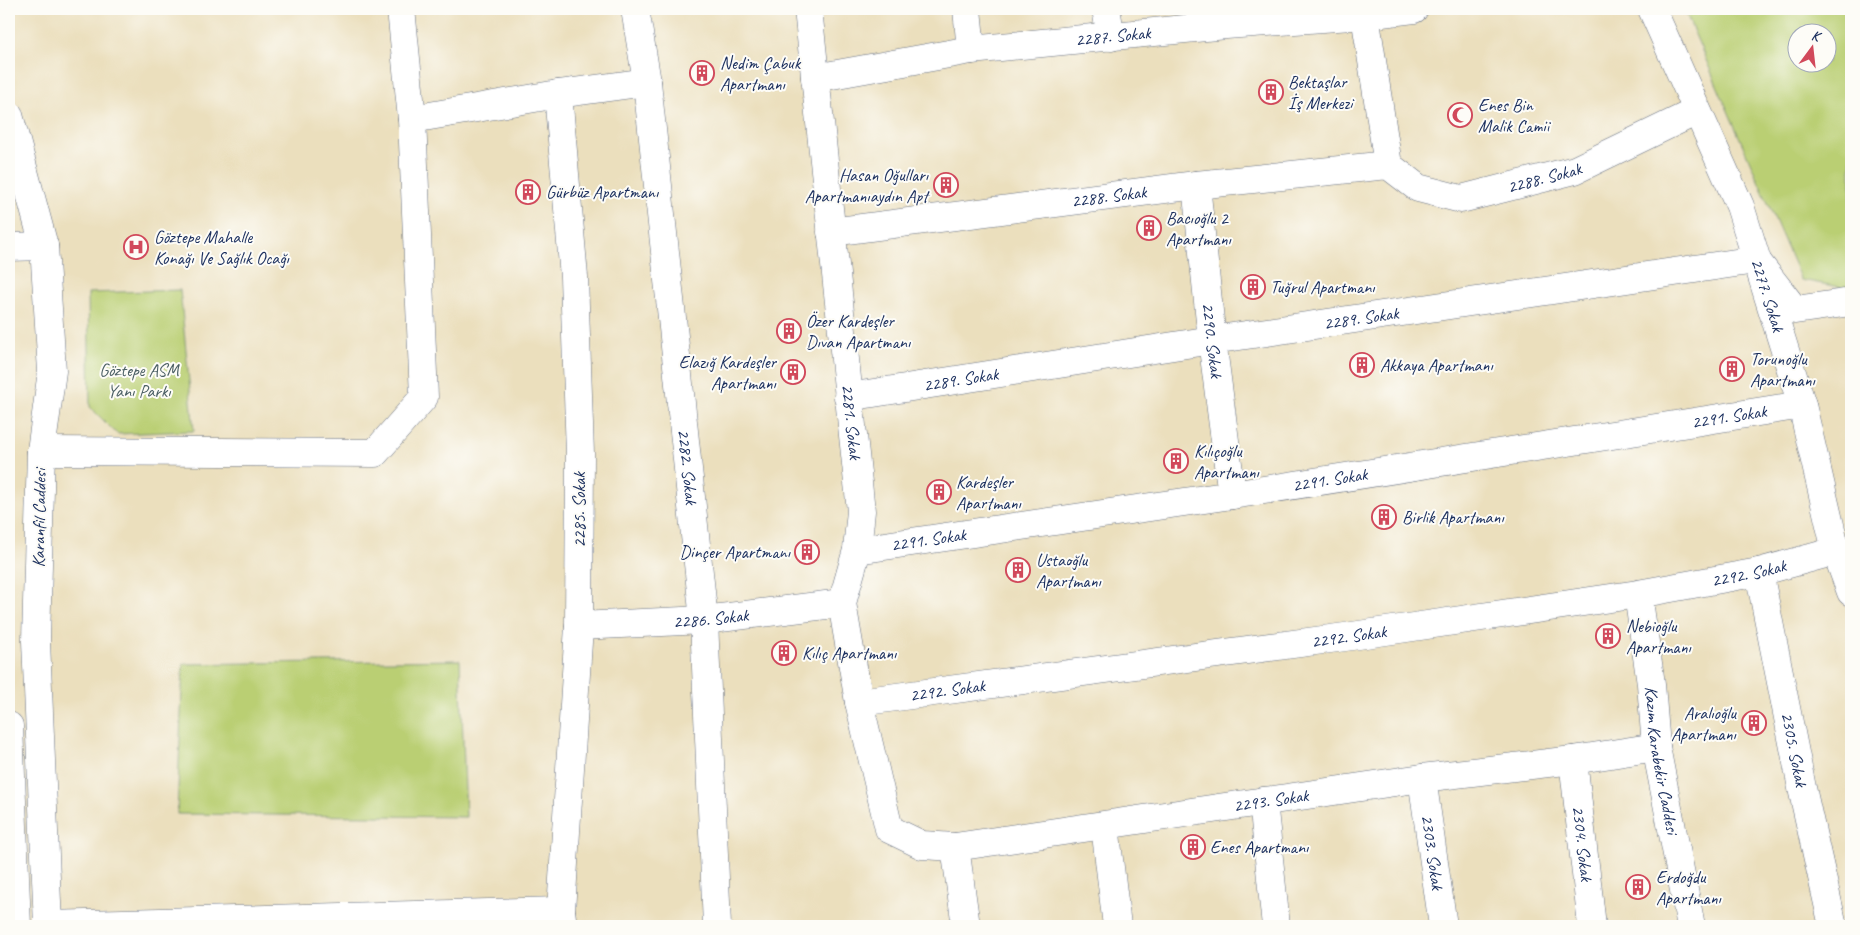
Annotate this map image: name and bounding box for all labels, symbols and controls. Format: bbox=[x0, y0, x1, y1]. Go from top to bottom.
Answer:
street label: 2287. Sokak bbox=[1074, 21, 1153, 51]
north arrow bbox=[1788, 22, 1838, 72]
text: K bbox=[1810, 27, 1824, 46]
place label: Nedim Çabuk Apartmanı bbox=[720, 52, 802, 95]
building icon: Nedim Çabuk Apartmanı bbox=[689, 60, 715, 86]
place label: Bektaşlar İş Merkezi bbox=[1288, 71, 1355, 114]
building icon: Bektaşlar İş Merkezi bbox=[1258, 79, 1284, 105]
place label: Enes Bin Malik Camii bbox=[1478, 94, 1552, 137]
mosque icon: Enes Bin Malik Camii bbox=[1447, 102, 1473, 128]
street label: 2288. Sokak bbox=[1505, 157, 1586, 198]
place label: Hasan Oğulları Apartmanıaydın Apt bbox=[805, 164, 931, 207]
building icon: Hasan Oğulları Apartmanıaydın Apt bbox=[933, 172, 959, 198]
building icon: Gürbüz Apartmanı bbox=[515, 179, 541, 205]
street label: 2288. Sokak bbox=[1070, 180, 1149, 212]
place label: Gürbüz Apartmanı bbox=[546, 181, 659, 203]
place label: Bacıoğlu 2 Apartmanı bbox=[1166, 207, 1232, 250]
building icon: Bacıoğlu 2 Apartmanı bbox=[1136, 215, 1162, 241]
place label: Göztepe Mahalle Konağı Ve Sağlık Ocağı bbox=[154, 226, 290, 269]
hospital icon: Göztepe Mahalle Konağı Ve Sağlık Ocağı bbox=[123, 234, 149, 260]
street label: 2277. Sokak bbox=[1746, 256, 1790, 336]
building icon: Tuğrul Apartmanı bbox=[1240, 274, 1266, 300]
place label: Tuğrul Apartmanı bbox=[1270, 276, 1375, 298]
street label: 2290. Sokak bbox=[1197, 301, 1228, 381]
street label: 2289. Sokak bbox=[1322, 301, 1401, 334]
place label: Özer Kardeşler Dıvan Apartmanı bbox=[806, 310, 911, 353]
building icon: Özer Kardeşler Dıvan Apartmanı bbox=[776, 318, 802, 344]
place label: Torunoğlu Apartmanı bbox=[1750, 348, 1816, 391]
place label: Elazığ Kardeşler Apartmanı bbox=[679, 351, 778, 394]
building icon: Akkaya Apartmanı bbox=[1349, 352, 1375, 378]
place label: Akkaya Apartmanı bbox=[1380, 354, 1493, 376]
building icon: Torunoğlu Apartmanı bbox=[1719, 356, 1745, 382]
park label: Göztepe ASM Yanı Parkı bbox=[99, 359, 180, 402]
building icon: Elazığ Kardeşler Apartmanı bbox=[780, 359, 806, 385]
street label: 2289. Sokak bbox=[922, 362, 1001, 396]
street label: 2281. Sokak bbox=[837, 383, 867, 462]
street label: 2291. Sokak bbox=[1690, 400, 1769, 433]
street label: 2282. Sokak bbox=[673, 428, 703, 507]
place label: Kılıçoğlu Apartmanı bbox=[1194, 440, 1260, 483]
building icon: Kılıçoğlu Apartmanı bbox=[1163, 448, 1189, 474]
street label: 2291. Sokak bbox=[1291, 463, 1370, 496]
street label: Karanfil Caddesi bbox=[27, 466, 51, 568]
street label: 2285. Sokak bbox=[568, 471, 590, 548]
place label: Kardeşler Apartmanı bbox=[956, 471, 1022, 514]
building icon: Kardeşler Apartmanı bbox=[926, 479, 952, 505]
building icon: Birlik Apartmanı bbox=[1371, 504, 1397, 530]
place label: Birlik Apartmanı bbox=[1402, 506, 1504, 528]
street label: 2291. Sokak bbox=[889, 523, 969, 556]
building icon: Dinçer Apartmanı bbox=[794, 539, 820, 565]
place label: Dinçer Apartmanı bbox=[679, 541, 791, 563]
place label: Ustaoğlu Apartmanı bbox=[1036, 549, 1102, 592]
street label: 2292. Sokak bbox=[1710, 554, 1790, 591]
building icon: Ustaoğlu Apartmanı bbox=[1005, 557, 1031, 583]
street label: 2286. Sokak bbox=[673, 603, 751, 632]
place label: Nebioğlu Apartmanı bbox=[1626, 615, 1692, 658]
street label: 2292. Sokak bbox=[1310, 620, 1389, 652]
building icon: Nebioğlu Apartmanı bbox=[1595, 623, 1621, 649]
building icon: Kılıç Apartmanı bbox=[771, 640, 797, 666]
place label: Kılıç Apartmanı bbox=[802, 642, 897, 664]
street label: 2292. Sokak bbox=[908, 674, 988, 706]
street label: Kazım Karabekir Caddesi bbox=[1640, 686, 1684, 839]
place label: Aralıoğlu Apartmanı bbox=[1671, 702, 1737, 745]
building icon: Aralıoğlu Apartmanı bbox=[1741, 710, 1767, 736]
street label: 2305. Sokak bbox=[1776, 710, 1813, 790]
street label: 2293. Sokak bbox=[1232, 784, 1311, 817]
street label: 2304. Sokak bbox=[1567, 805, 1598, 884]
street label: 2303. Sokak bbox=[1416, 813, 1449, 893]
building icon: Enes Apartmanı bbox=[1180, 834, 1206, 860]
place label: Enes Apartmanı bbox=[1210, 836, 1309, 858]
place label: Erdoğdu Apartmanı bbox=[1656, 866, 1722, 909]
building icon: Erdoğdu Apartmanı bbox=[1625, 874, 1651, 900]

